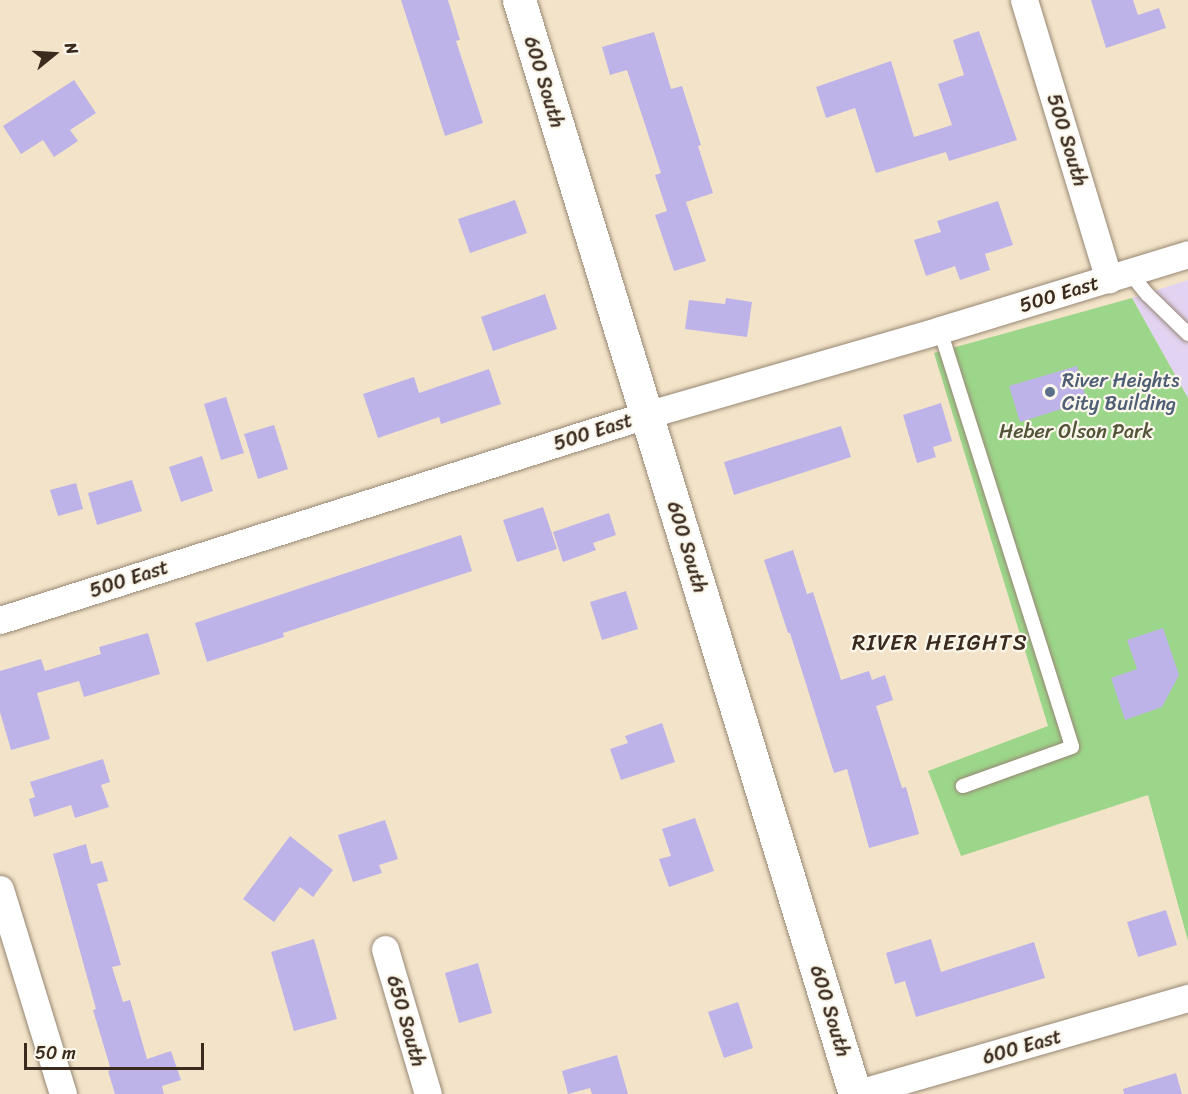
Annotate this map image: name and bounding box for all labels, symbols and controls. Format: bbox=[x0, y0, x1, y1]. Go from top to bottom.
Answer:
north arrow bbox=[24, 24, 84, 84]
street label: 600 South bbox=[519, 33, 569, 131]
text: N bbox=[56, 39, 87, 58]
street label: 500 South bbox=[1042, 91, 1092, 189]
street label: 500 East bbox=[1016, 271, 1102, 317]
place label: River Heights City Building bbox=[1062, 368, 1180, 415]
marker: River Heights City Building bbox=[1043, 385, 1057, 399]
street label: 500 East bbox=[550, 408, 636, 456]
park label: Heber Olson Park bbox=[999, 419, 1153, 443]
street label: 600 South bbox=[662, 498, 712, 596]
street label: 500 East bbox=[86, 555, 172, 603]
district label: RIVER HEIGHTS bbox=[852, 630, 1028, 656]
street label: 600 South bbox=[805, 962, 855, 1060]
street label: 650 South bbox=[381, 972, 431, 1070]
street label: 600 East bbox=[980, 1024, 1064, 1070]
scale bar bbox=[27, 1031, 207, 1069]
text: 50 m bbox=[35, 1037, 76, 1069]

